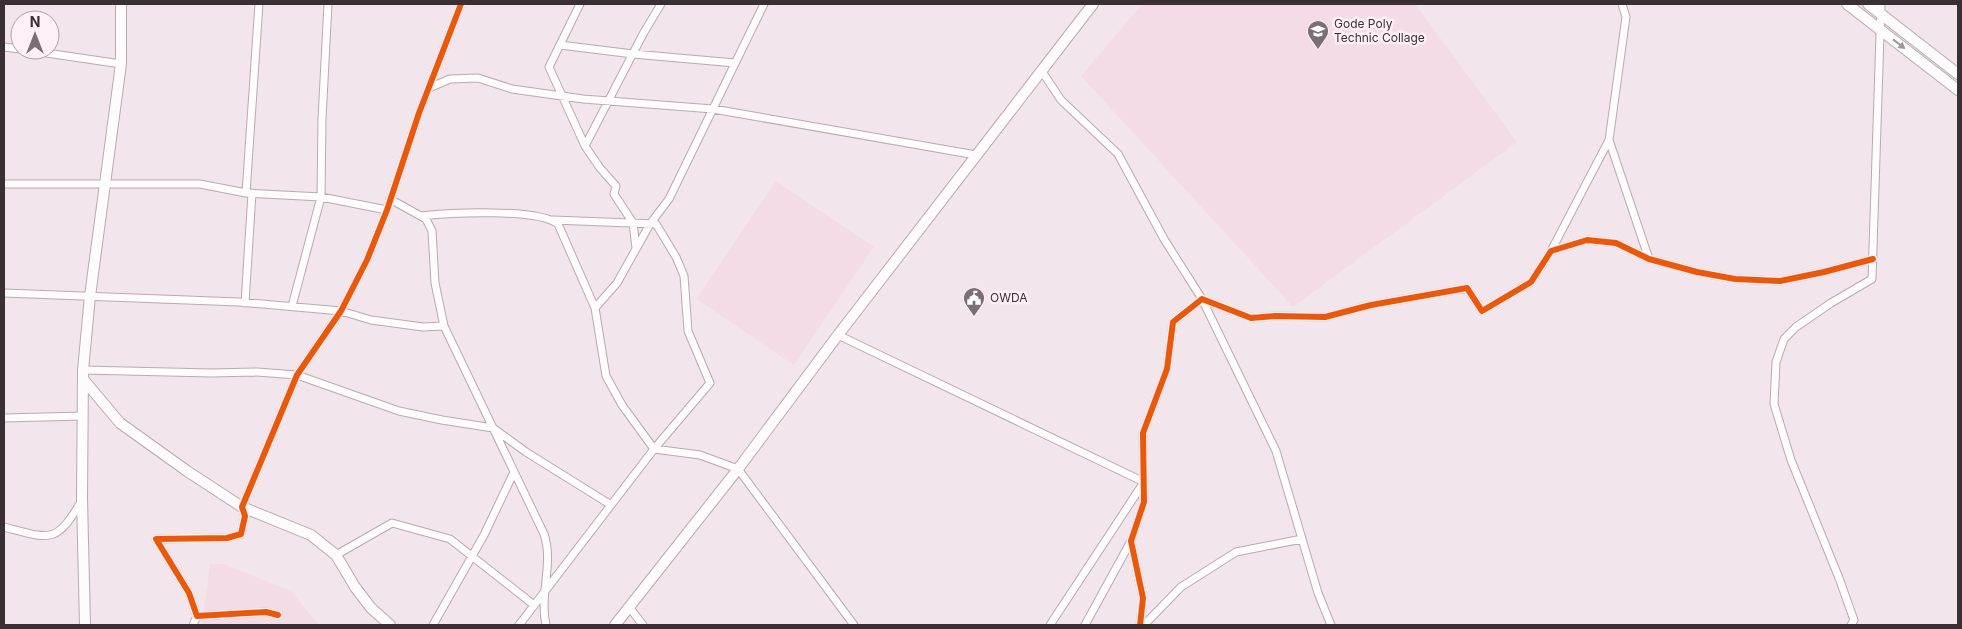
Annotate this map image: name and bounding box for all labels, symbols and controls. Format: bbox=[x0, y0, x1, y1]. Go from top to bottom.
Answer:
north arrow bbox=[10, 10, 60, 60]
text: N bbox=[30, 13, 40, 30]
place label: Gode Poly Technic Collage bbox=[1334, 16, 1425, 45]
school or university icon: Gode Poly Technic Collage bbox=[1306, 19, 1330, 50]
one-way arrow bbox=[1893, 39, 1906, 50]
public building icon: OWDA bbox=[962, 286, 986, 317]
place label: OWDA bbox=[990, 290, 1028, 305]

